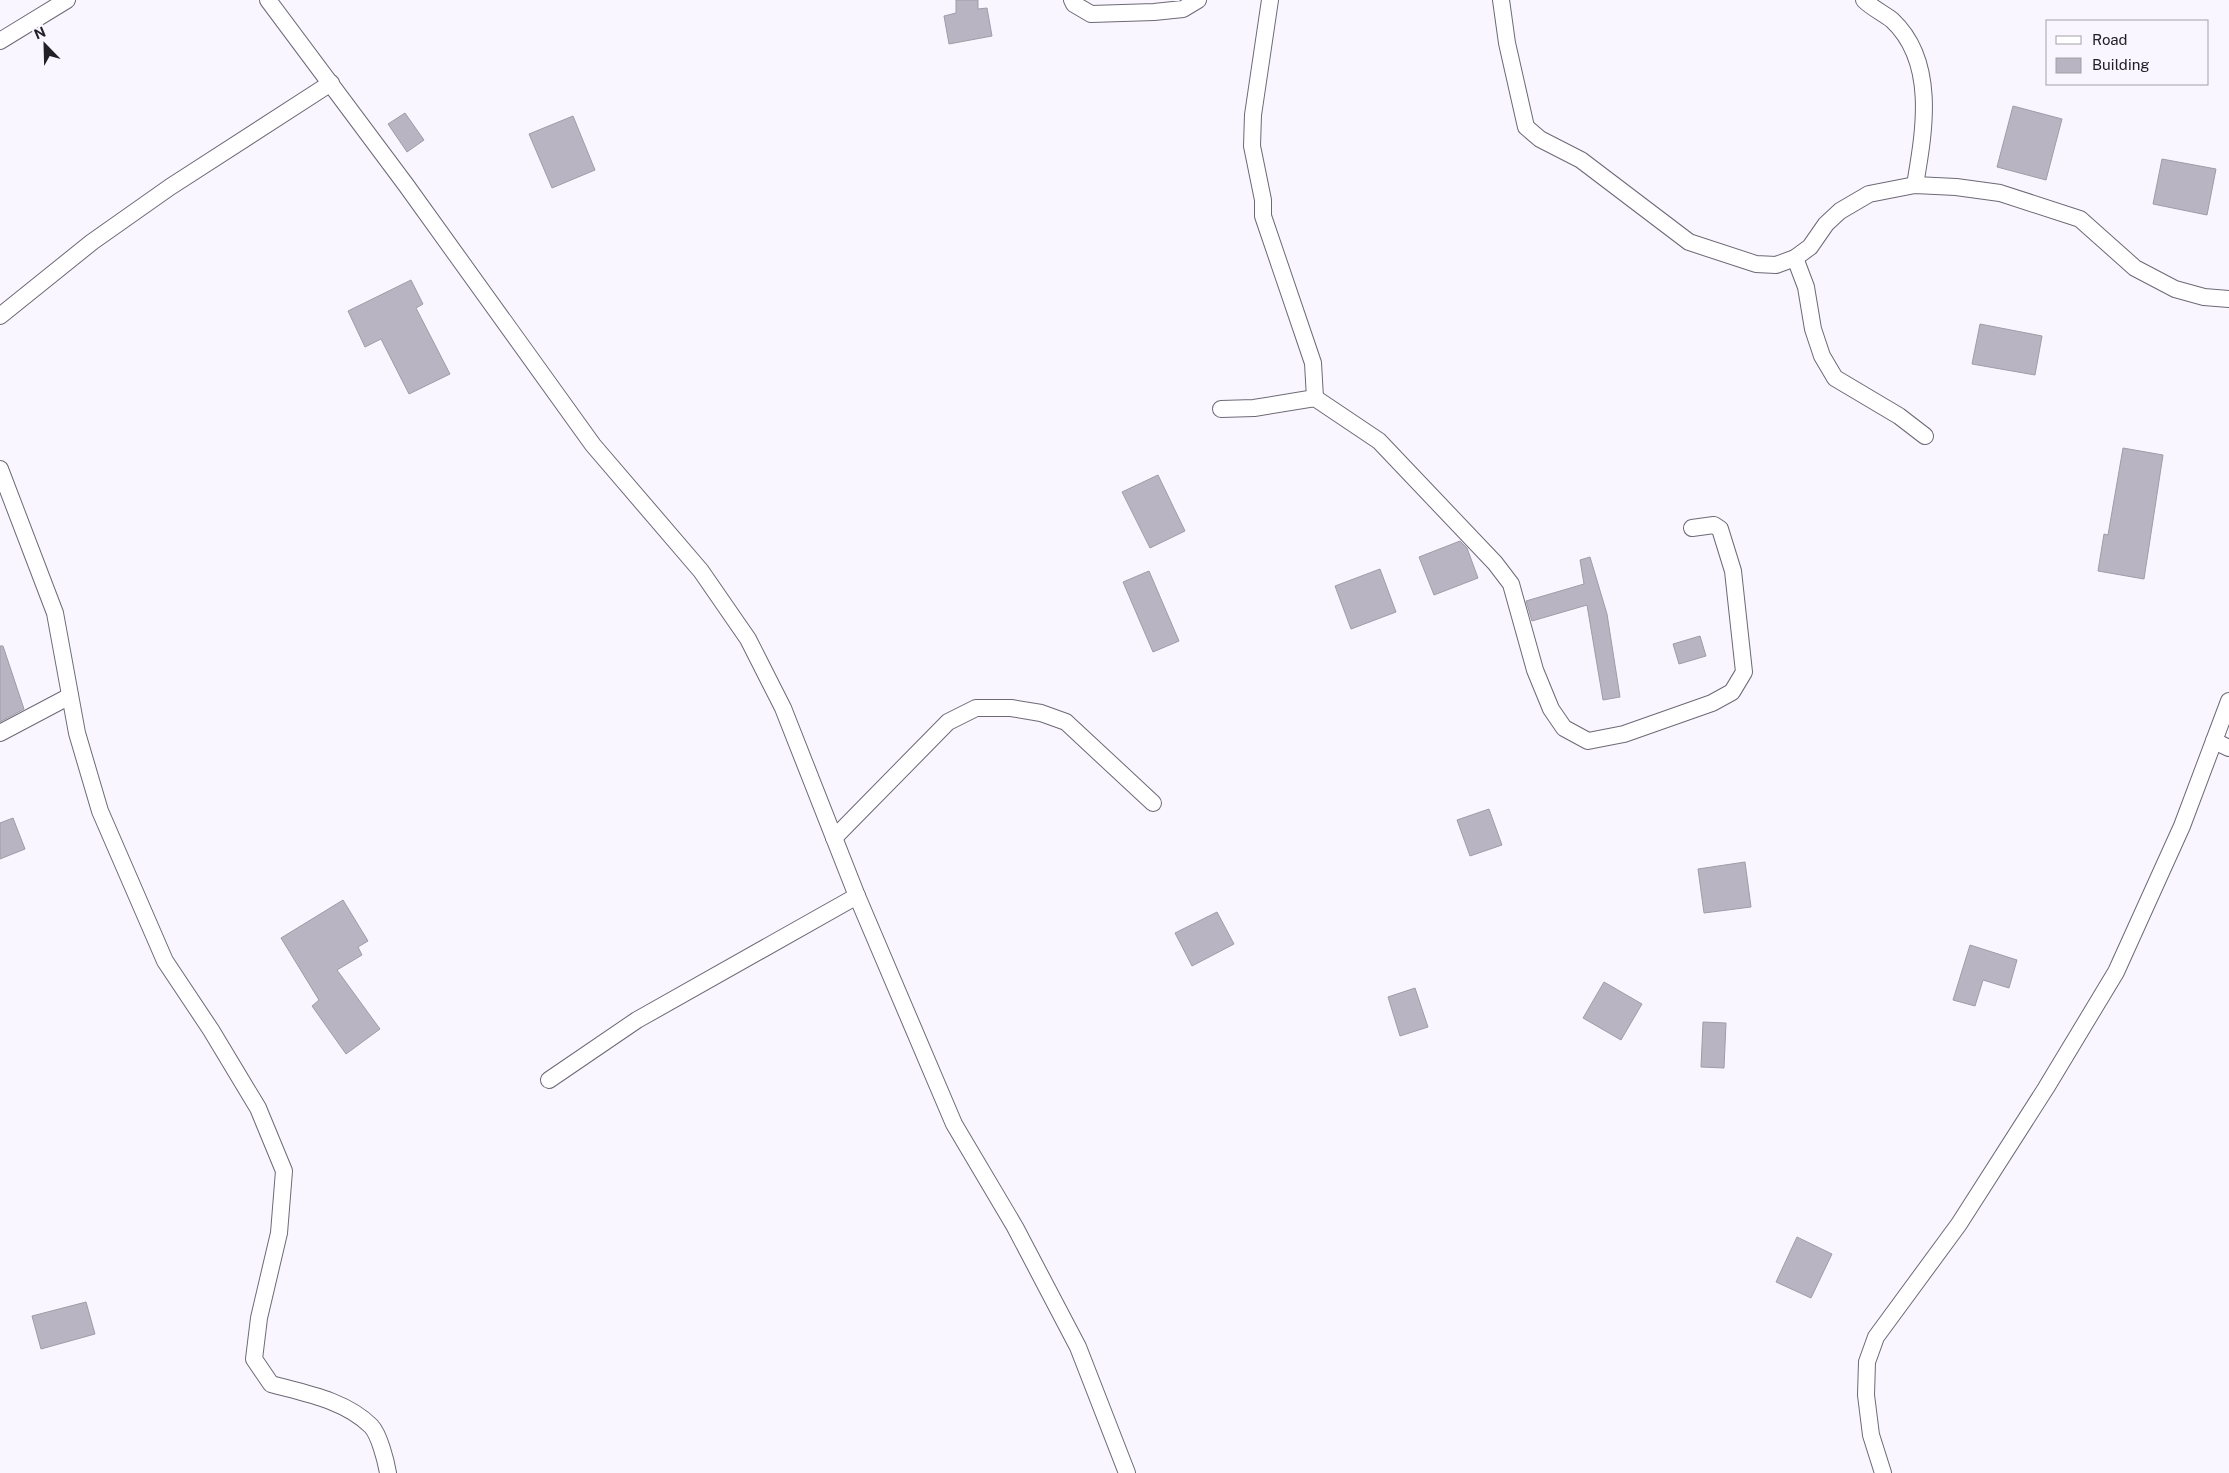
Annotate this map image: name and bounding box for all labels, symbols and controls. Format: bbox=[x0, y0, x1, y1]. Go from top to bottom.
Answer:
north arrow bbox=[20, 20, 70, 70]
legend bbox=[2046, 20, 2209, 85]
text: N bbox=[32, 24, 48, 43]
text: Road bbox=[2092, 31, 2128, 48]
text: Building bbox=[2092, 56, 2150, 73]

